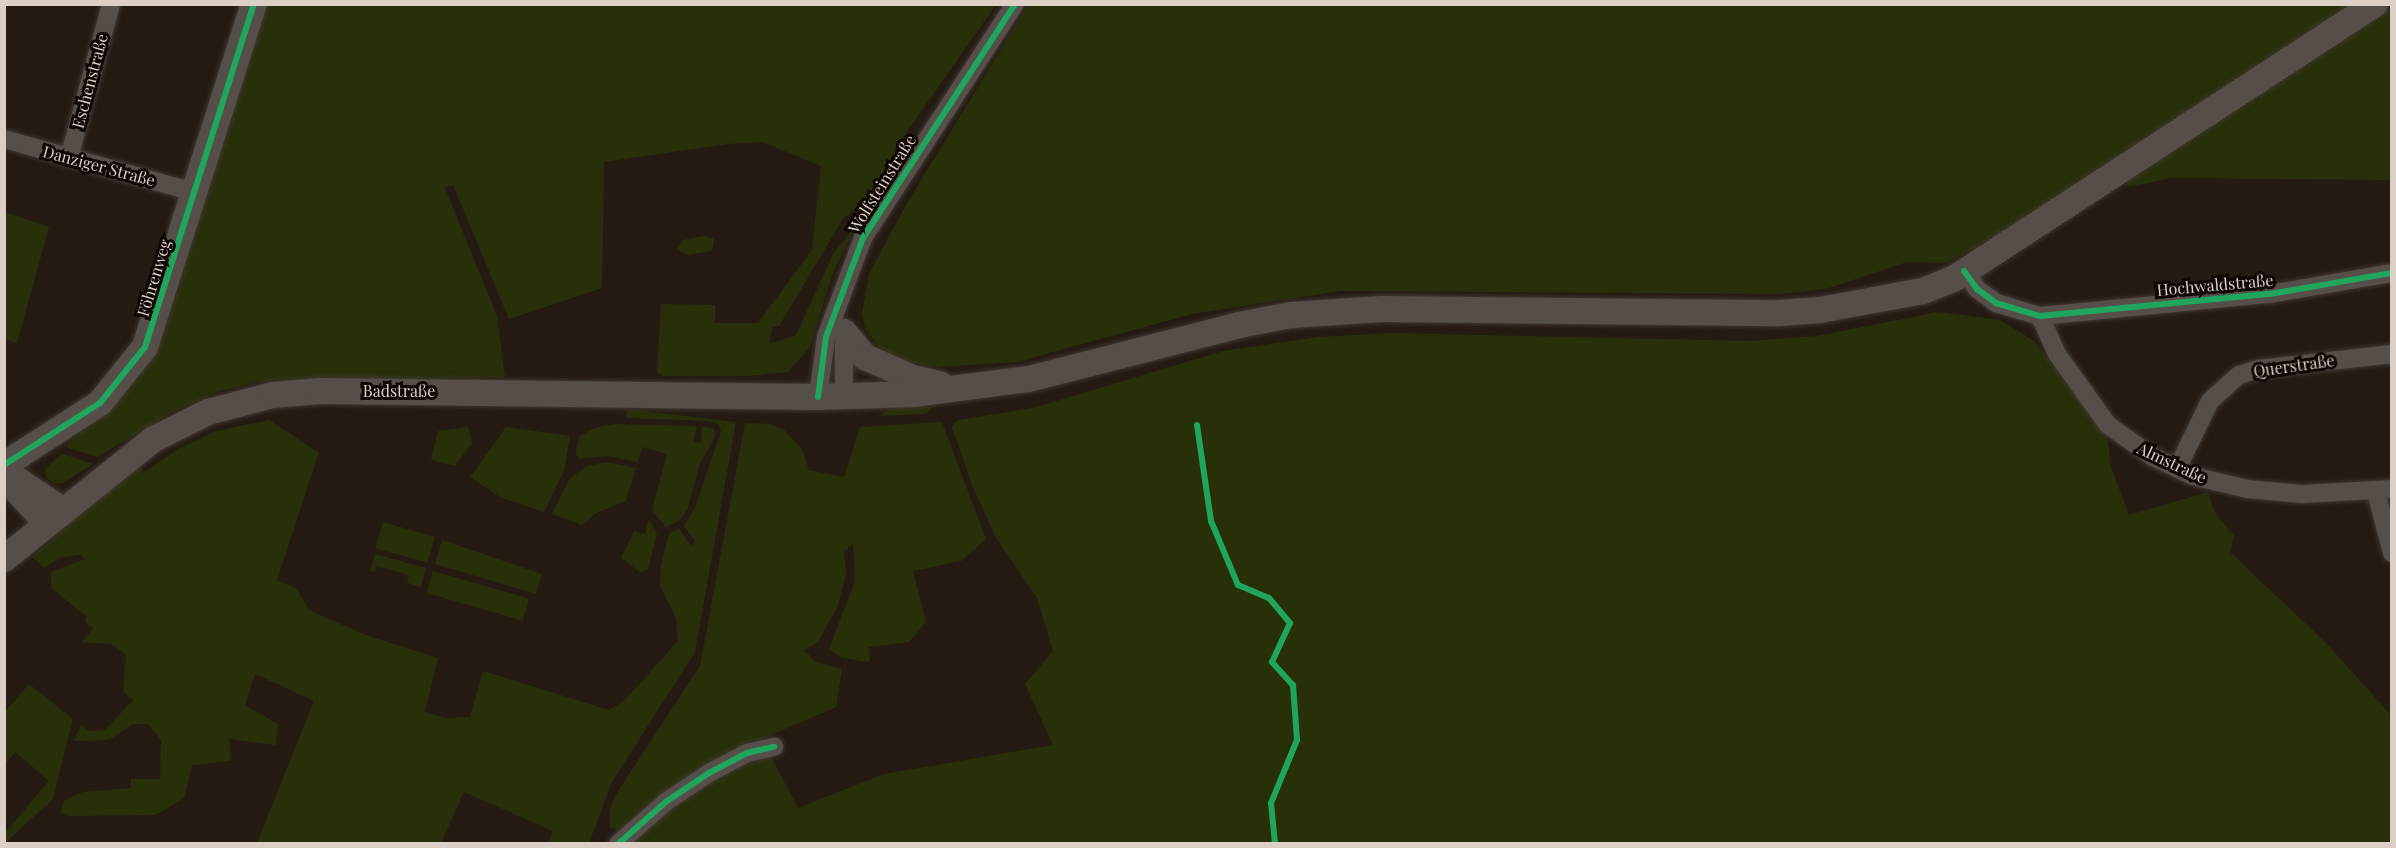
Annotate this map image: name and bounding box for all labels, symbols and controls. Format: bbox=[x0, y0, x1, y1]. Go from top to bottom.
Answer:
street label: Eschenstraße bbox=[68, 32, 112, 130]
street label: Wolfsteinstraße bbox=[844, 131, 920, 237]
street label: Danziger Straße bbox=[41, 142, 157, 190]
street label: Föhrenweg bbox=[133, 237, 175, 319]
street label: Hochwaldstraße bbox=[2156, 270, 2274, 300]
street label: Querstraße bbox=[2252, 351, 2336, 381]
street label: Badstraße bbox=[363, 381, 435, 401]
street label: Almstraße bbox=[2134, 439, 2210, 487]

